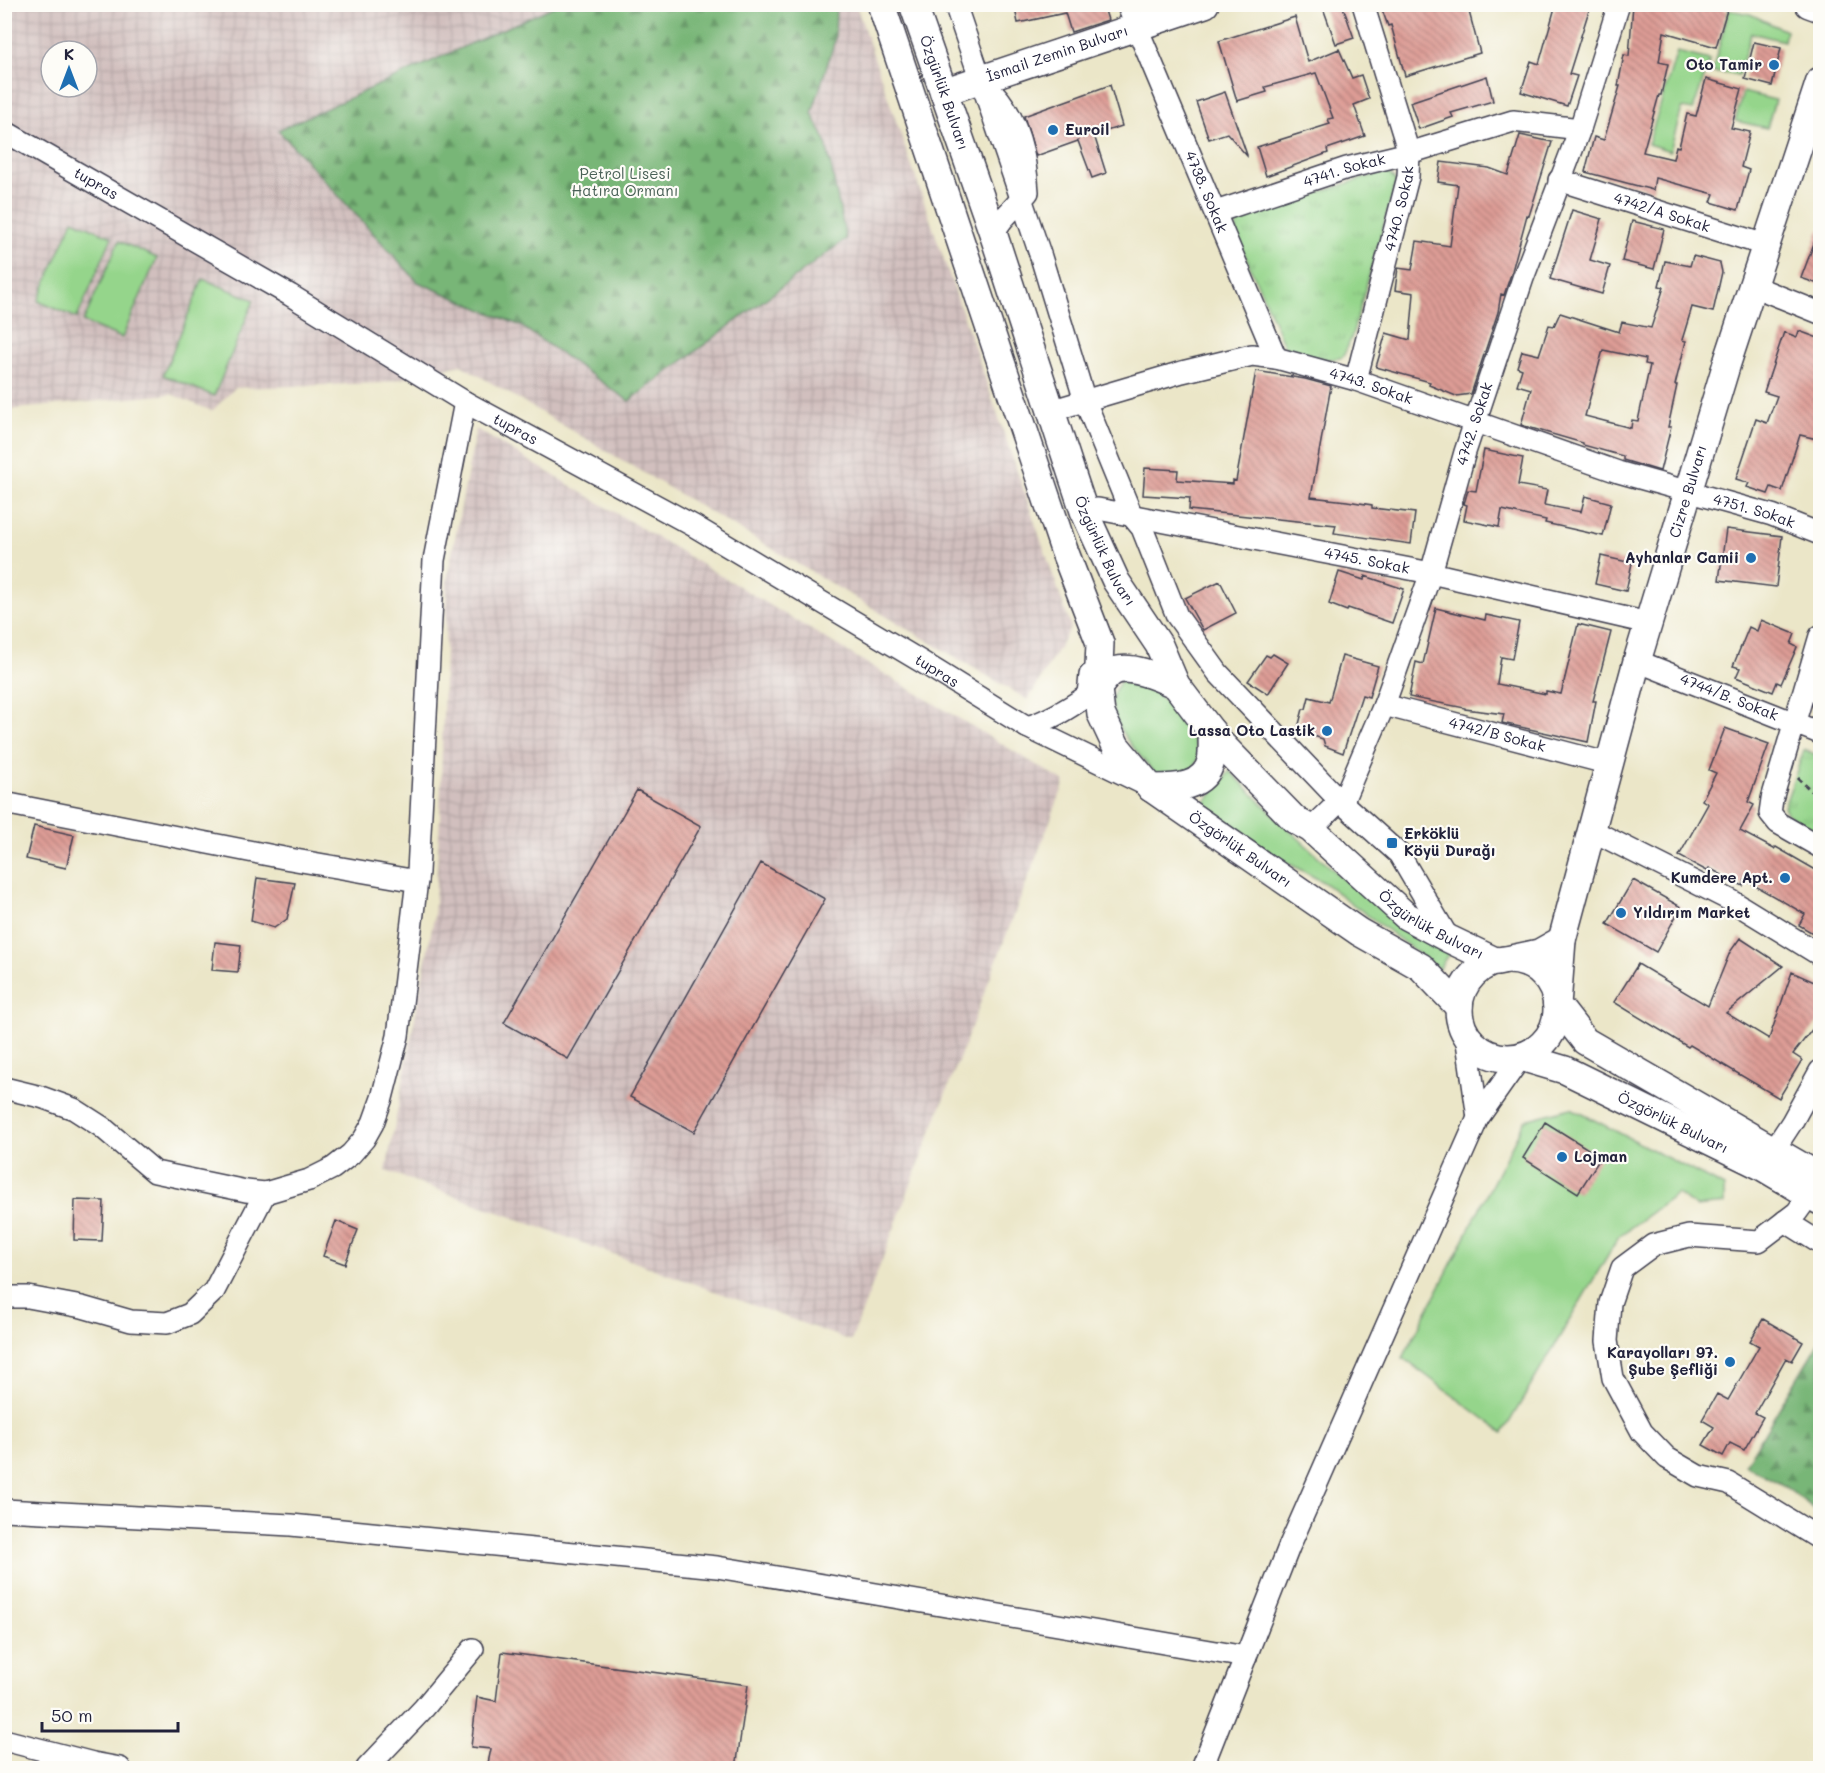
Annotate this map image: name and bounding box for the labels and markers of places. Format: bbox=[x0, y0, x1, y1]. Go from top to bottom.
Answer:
place label: Oto Tamir bbox=[1686, 54, 1762, 74]
marker: Oto Tamir bbox=[1767, 58, 1781, 72]
place label: Euroil bbox=[1065, 119, 1109, 139]
marker: Euroil bbox=[1046, 123, 1060, 137]
place label: Ayhanlar Camii bbox=[1625, 547, 1739, 567]
marker: Ayhanlar Camii bbox=[1744, 551, 1758, 565]
place label: Lassa Oto Lastik bbox=[1189, 720, 1315, 740]
marker: Lassa Oto Lastik bbox=[1320, 724, 1334, 738]
place label: Erköklü Köyü Durağı bbox=[1404, 823, 1496, 860]
marker: Erköklü Köyü Durağı bbox=[1385, 836, 1399, 850]
place label: Kumdere Apt. bbox=[1671, 867, 1773, 887]
marker: Kumdere Apt. bbox=[1778, 871, 1792, 885]
place label: Yıldırım Market bbox=[1633, 902, 1750, 922]
marker: Yıldırım Market bbox=[1614, 906, 1628, 920]
place label: Lojman bbox=[1574, 1146, 1627, 1166]
marker: Lojman bbox=[1555, 1150, 1569, 1164]
place label: Karayolları 97. Şube Şefliği bbox=[1607, 1342, 1718, 1379]
marker: Karayolları 97. Şube Şefliği bbox=[1723, 1355, 1737, 1369]

